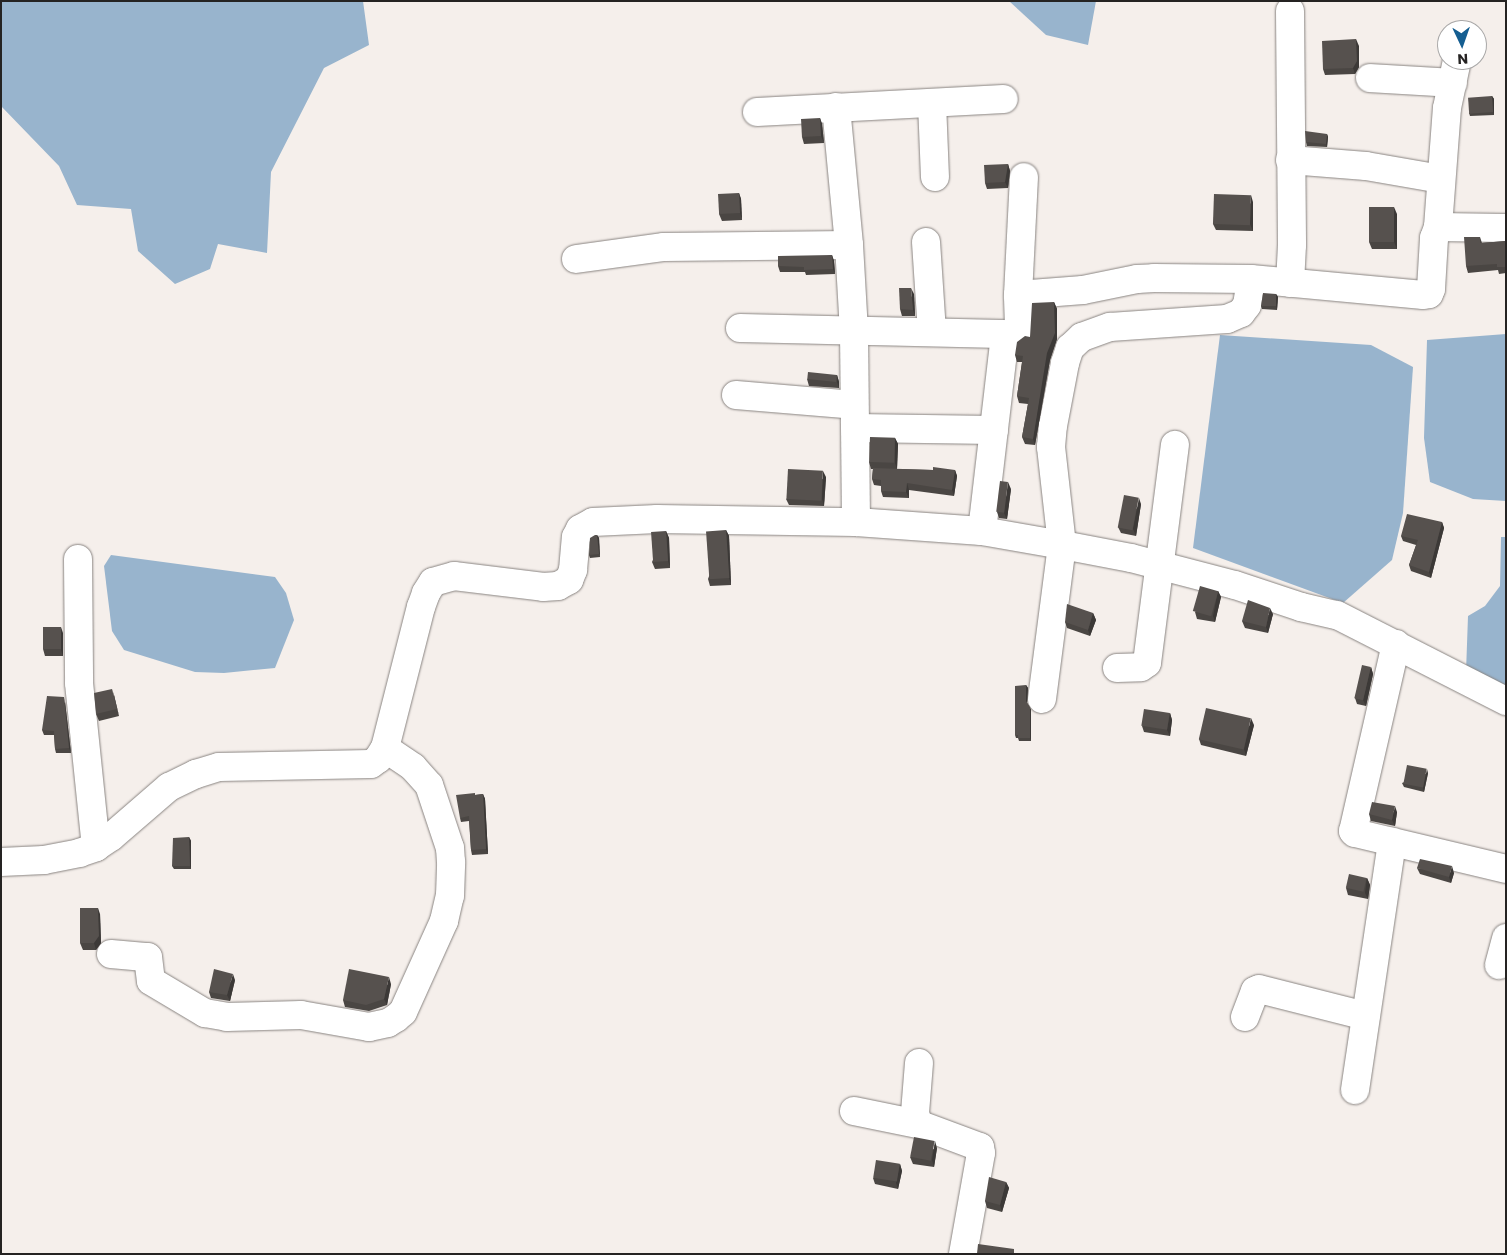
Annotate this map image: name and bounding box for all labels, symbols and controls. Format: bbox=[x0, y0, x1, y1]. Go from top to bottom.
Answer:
north arrow bbox=[1437, 20, 1487, 70]
text: N bbox=[1457, 49, 1469, 69]

